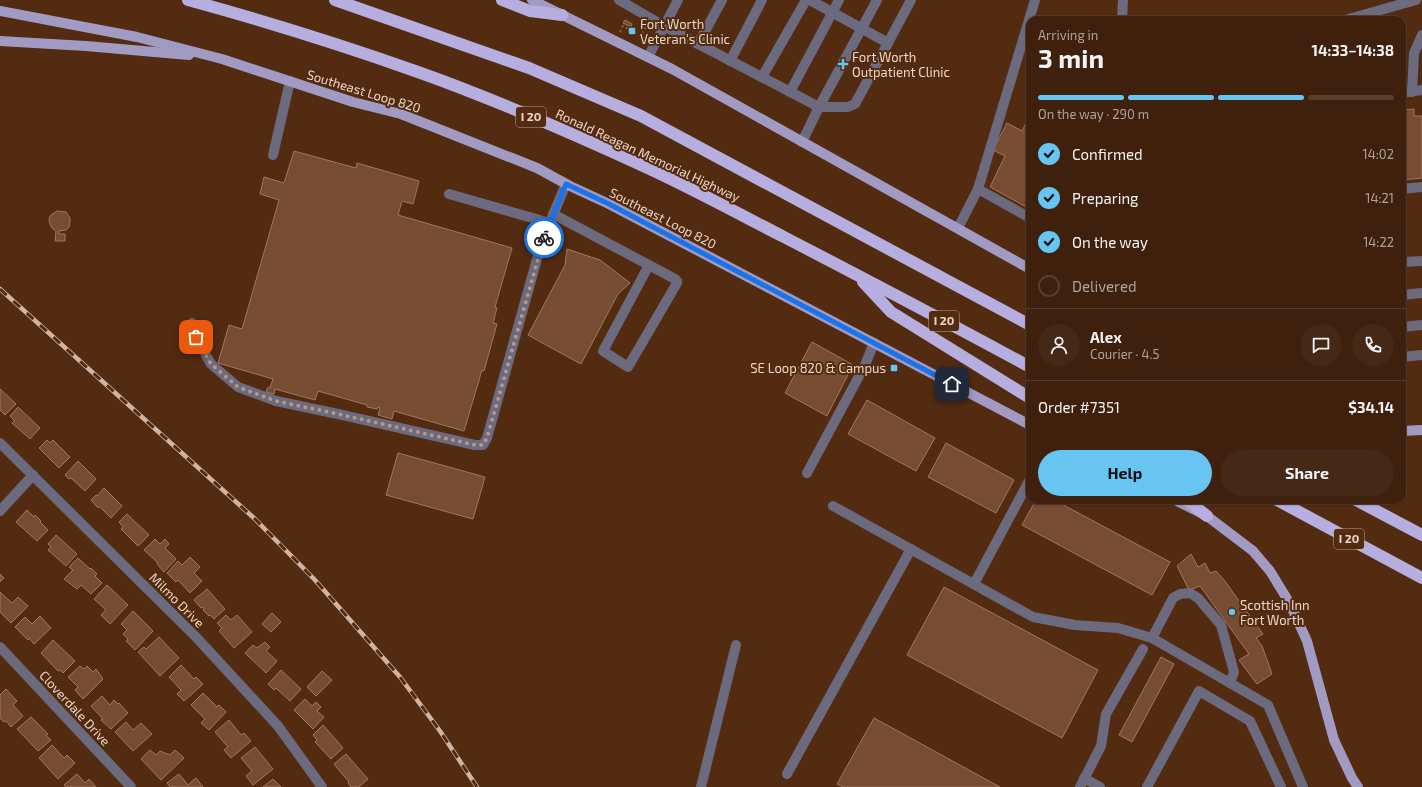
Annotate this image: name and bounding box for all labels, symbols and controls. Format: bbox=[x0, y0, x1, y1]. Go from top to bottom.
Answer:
place label: Fort Worth Veteran's Clinic bbox=[640, 16, 730, 47]
marker: Fort Worth Veteran's Clinic bbox=[627, 26, 637, 36]
text: Arriving in bbox=[1038, 27, 1098, 43]
text: 14:33–14:38 bbox=[1311, 41, 1394, 59]
text: 3 min bbox=[1038, 42, 1104, 73]
place label: Fort Worth Outpatient Clinic bbox=[852, 49, 950, 80]
marker: Fort Worth Outpatient Clinic bbox=[837, 58, 849, 70]
street label: Southeast Loop 820 bbox=[305, 66, 423, 116]
street label: Ronald Reagan Memorial Highway bbox=[553, 105, 743, 205]
text: On the way · 290 m bbox=[1038, 106, 1149, 122]
road number: I 20 bbox=[516, 107, 546, 127]
icon: check bbox=[1038, 143, 1060, 165]
text: Confirmed bbox=[1072, 145, 1143, 163]
text: 14:02 bbox=[1363, 146, 1394, 162]
street label: Southeast Loop 820 bbox=[607, 184, 719, 252]
icon: check bbox=[1038, 187, 1060, 209]
text: Preparing bbox=[1072, 189, 1138, 207]
text: 14:21 bbox=[1365, 190, 1394, 206]
courier bbox=[524, 218, 564, 258]
icon: bike bbox=[533, 227, 555, 249]
icon: check bbox=[1038, 231, 1060, 253]
text: On the way bbox=[1072, 233, 1148, 251]
text: 14:22 bbox=[1363, 234, 1394, 250]
text: Delivered bbox=[1072, 277, 1137, 295]
road number: I 20 bbox=[929, 311, 959, 331]
pin bbox=[179, 320, 213, 354]
button: person bbox=[1038, 324, 1080, 366]
button: chat bbox=[1300, 324, 1342, 366]
button: phone bbox=[1352, 324, 1394, 366]
icon: bag bbox=[185, 326, 207, 348]
text: Alex bbox=[1090, 328, 1122, 346]
text: Courier · 4.5 bbox=[1090, 346, 1159, 362]
place label: SE Loop 820 & Campus bbox=[750, 360, 886, 376]
marker: SE Loop 820 & Campus bbox=[889, 363, 899, 373]
pin bbox=[935, 367, 969, 401]
icon: home bbox=[941, 373, 963, 395]
text: Order #7351 bbox=[1038, 398, 1120, 416]
text: $34.14 bbox=[1348, 398, 1394, 416]
button: Help bbox=[1038, 450, 1212, 496]
button: Share bbox=[1220, 450, 1394, 496]
road number: I 20 bbox=[1334, 529, 1364, 549]
street label: Milmo Drive bbox=[146, 569, 208, 631]
place label: Scottish Inn Fort Worth bbox=[1240, 597, 1310, 628]
marker: Scottish Inn Fort Worth bbox=[1227, 607, 1237, 617]
street label: Cloverdale Drive bbox=[36, 667, 114, 749]

